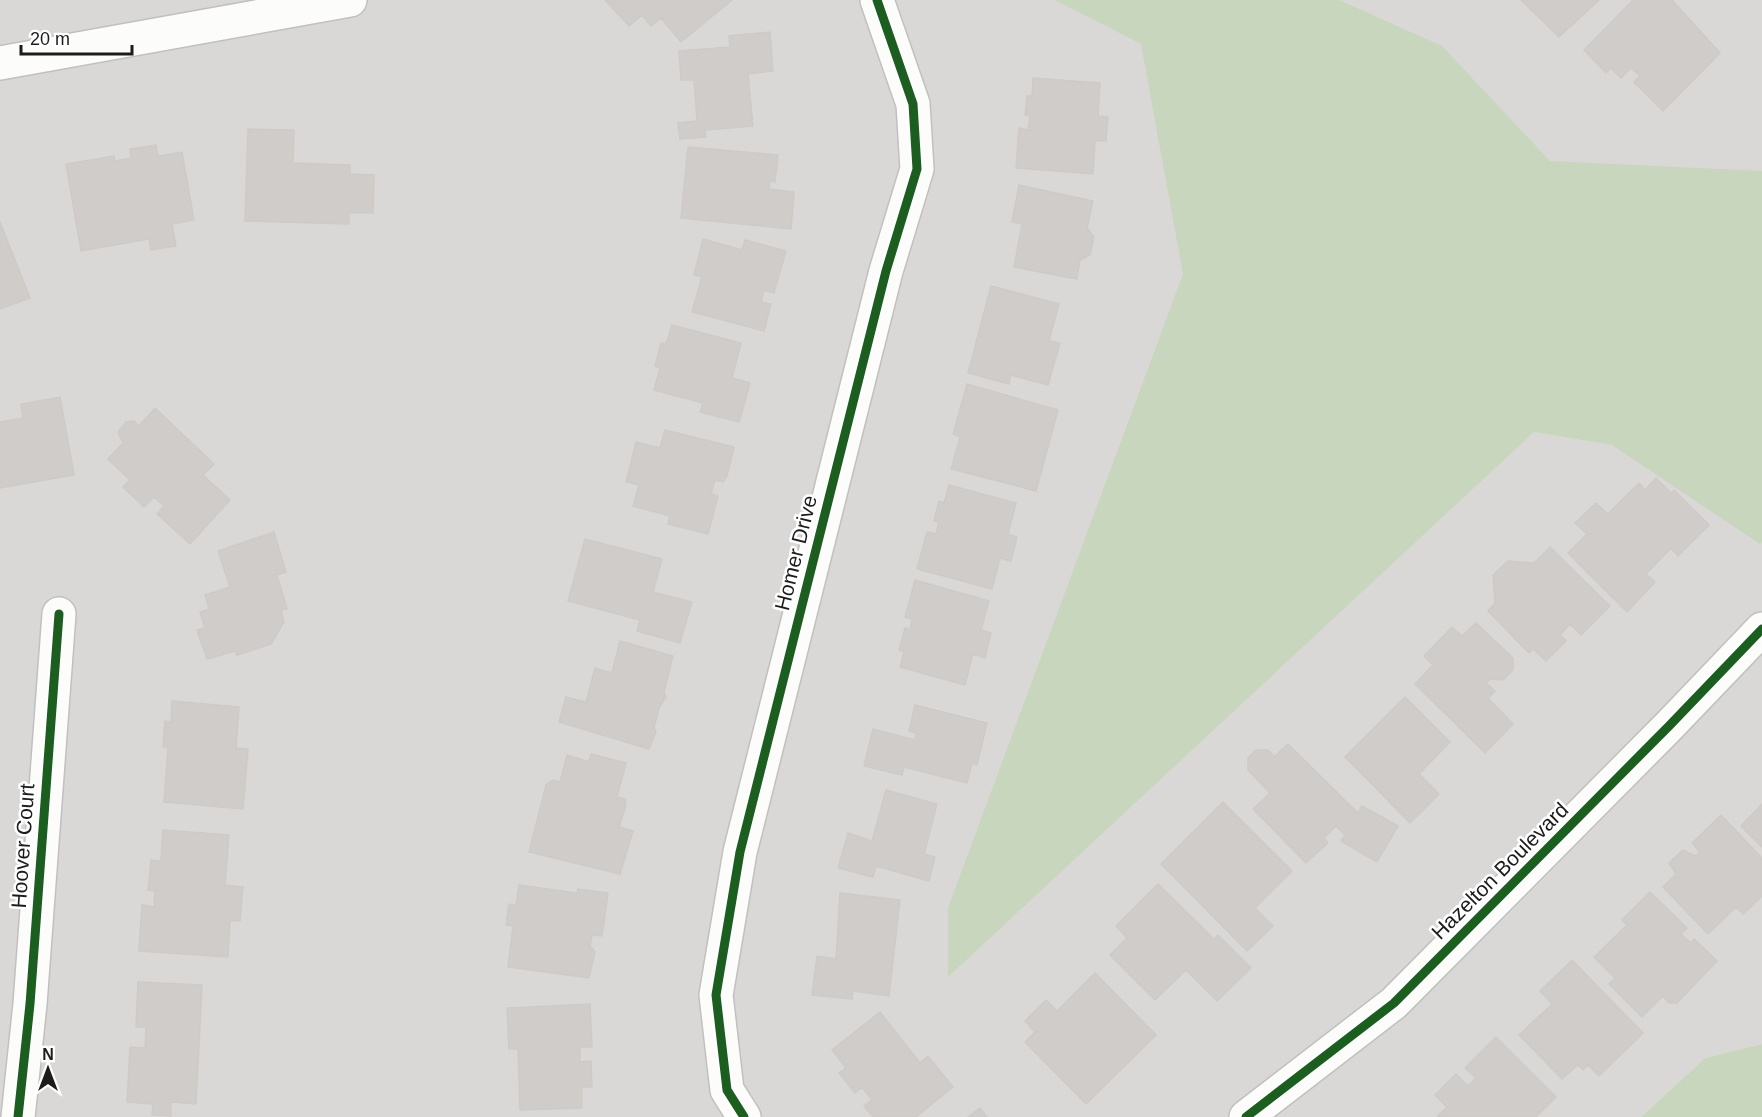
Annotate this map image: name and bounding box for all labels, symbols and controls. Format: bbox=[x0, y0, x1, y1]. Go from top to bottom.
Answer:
scale bar bbox=[21, 18, 132, 56]
text: 20 m bbox=[30, 29, 70, 49]
street label: Homer Drive bbox=[770, 493, 821, 613]
street label: Hoover Court bbox=[7, 783, 38, 909]
street label: Hazelton Boulevard bbox=[1427, 798, 1573, 944]
north arrow bbox=[18, 1039, 78, 1099]
text: N bbox=[42, 1046, 54, 1063]

